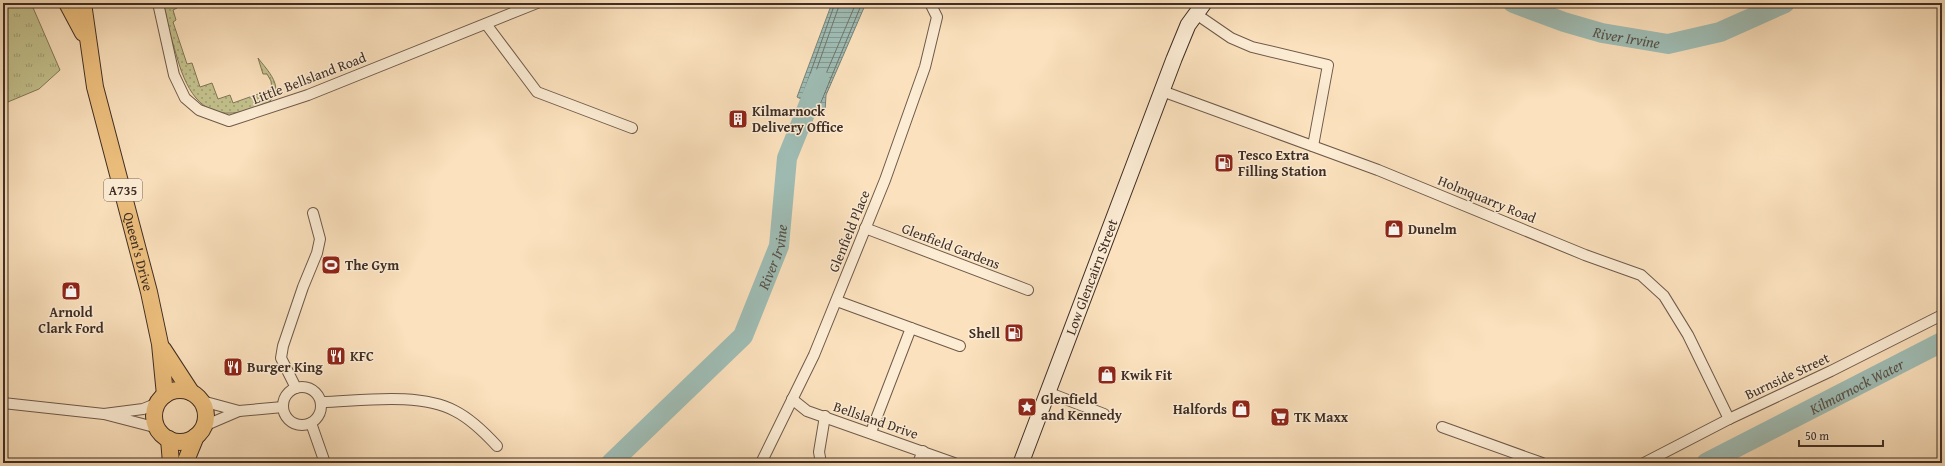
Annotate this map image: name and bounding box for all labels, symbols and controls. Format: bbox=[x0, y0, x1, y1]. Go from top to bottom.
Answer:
water label: River Irvine bbox=[1590, 20, 1662, 53]
street label: Little Bellsland Road bbox=[249, 47, 369, 109]
place label: Kilmarnock Delivery Office bbox=[752, 101, 843, 137]
building icon: Kilmarnock Delivery Office bbox=[727, 108, 749, 130]
place label: Tesco Extra Filling Station bbox=[1238, 145, 1327, 181]
fuel station icon: Tesco Extra Filling Station bbox=[1213, 152, 1235, 174]
street label: Holmquarry Road bbox=[1435, 170, 1540, 228]
road number: A735 bbox=[104, 179, 142, 201]
street label: Glenfield Place bbox=[823, 187, 875, 275]
street label: Queen's Drive bbox=[118, 210, 158, 294]
street label: Low Glencairn Street bbox=[1060, 216, 1123, 338]
street label: Glenfield Gardens bbox=[899, 218, 1003, 274]
shop icon: Dunelm bbox=[1383, 218, 1405, 240]
place label: Dunelm bbox=[1408, 219, 1457, 239]
water label: River Irvine bbox=[752, 223, 791, 293]
sports icon: The Gym bbox=[320, 254, 342, 276]
place label: The Gym bbox=[345, 255, 399, 275]
shop icon: Arnold Clark Ford bbox=[60, 280, 82, 302]
place label: Arnold Clark Ford bbox=[38, 302, 104, 338]
fuel station icon: Shell bbox=[1003, 322, 1025, 344]
place label: Shell bbox=[969, 323, 1001, 343]
restaurant icon: KFC bbox=[325, 345, 347, 367]
place label: KFC bbox=[350, 346, 374, 366]
street label: Burnside Street bbox=[1741, 348, 1833, 404]
water label: Kilmarnock Water bbox=[1805, 353, 1908, 419]
restaurant icon: Burger King bbox=[222, 356, 244, 378]
place label: Burger King bbox=[247, 357, 323, 377]
shop icon: Kwik Fit bbox=[1096, 364, 1118, 386]
place label: Kwik Fit bbox=[1121, 365, 1173, 385]
place label: Glenfield and Kennedy bbox=[1041, 389, 1123, 425]
street label: Bellsland Drive bbox=[831, 396, 921, 444]
place icon: Glenfield and Kennedy bbox=[1016, 396, 1038, 418]
shop icon: Halfords bbox=[1230, 398, 1252, 420]
place label: Halfords bbox=[1173, 399, 1227, 419]
supermarket icon: TK Maxx bbox=[1269, 406, 1291, 428]
place label: TK Maxx bbox=[1294, 407, 1349, 427]
scale bar bbox=[1799, 422, 1883, 448]
text: 50 m bbox=[1805, 427, 1829, 444]

